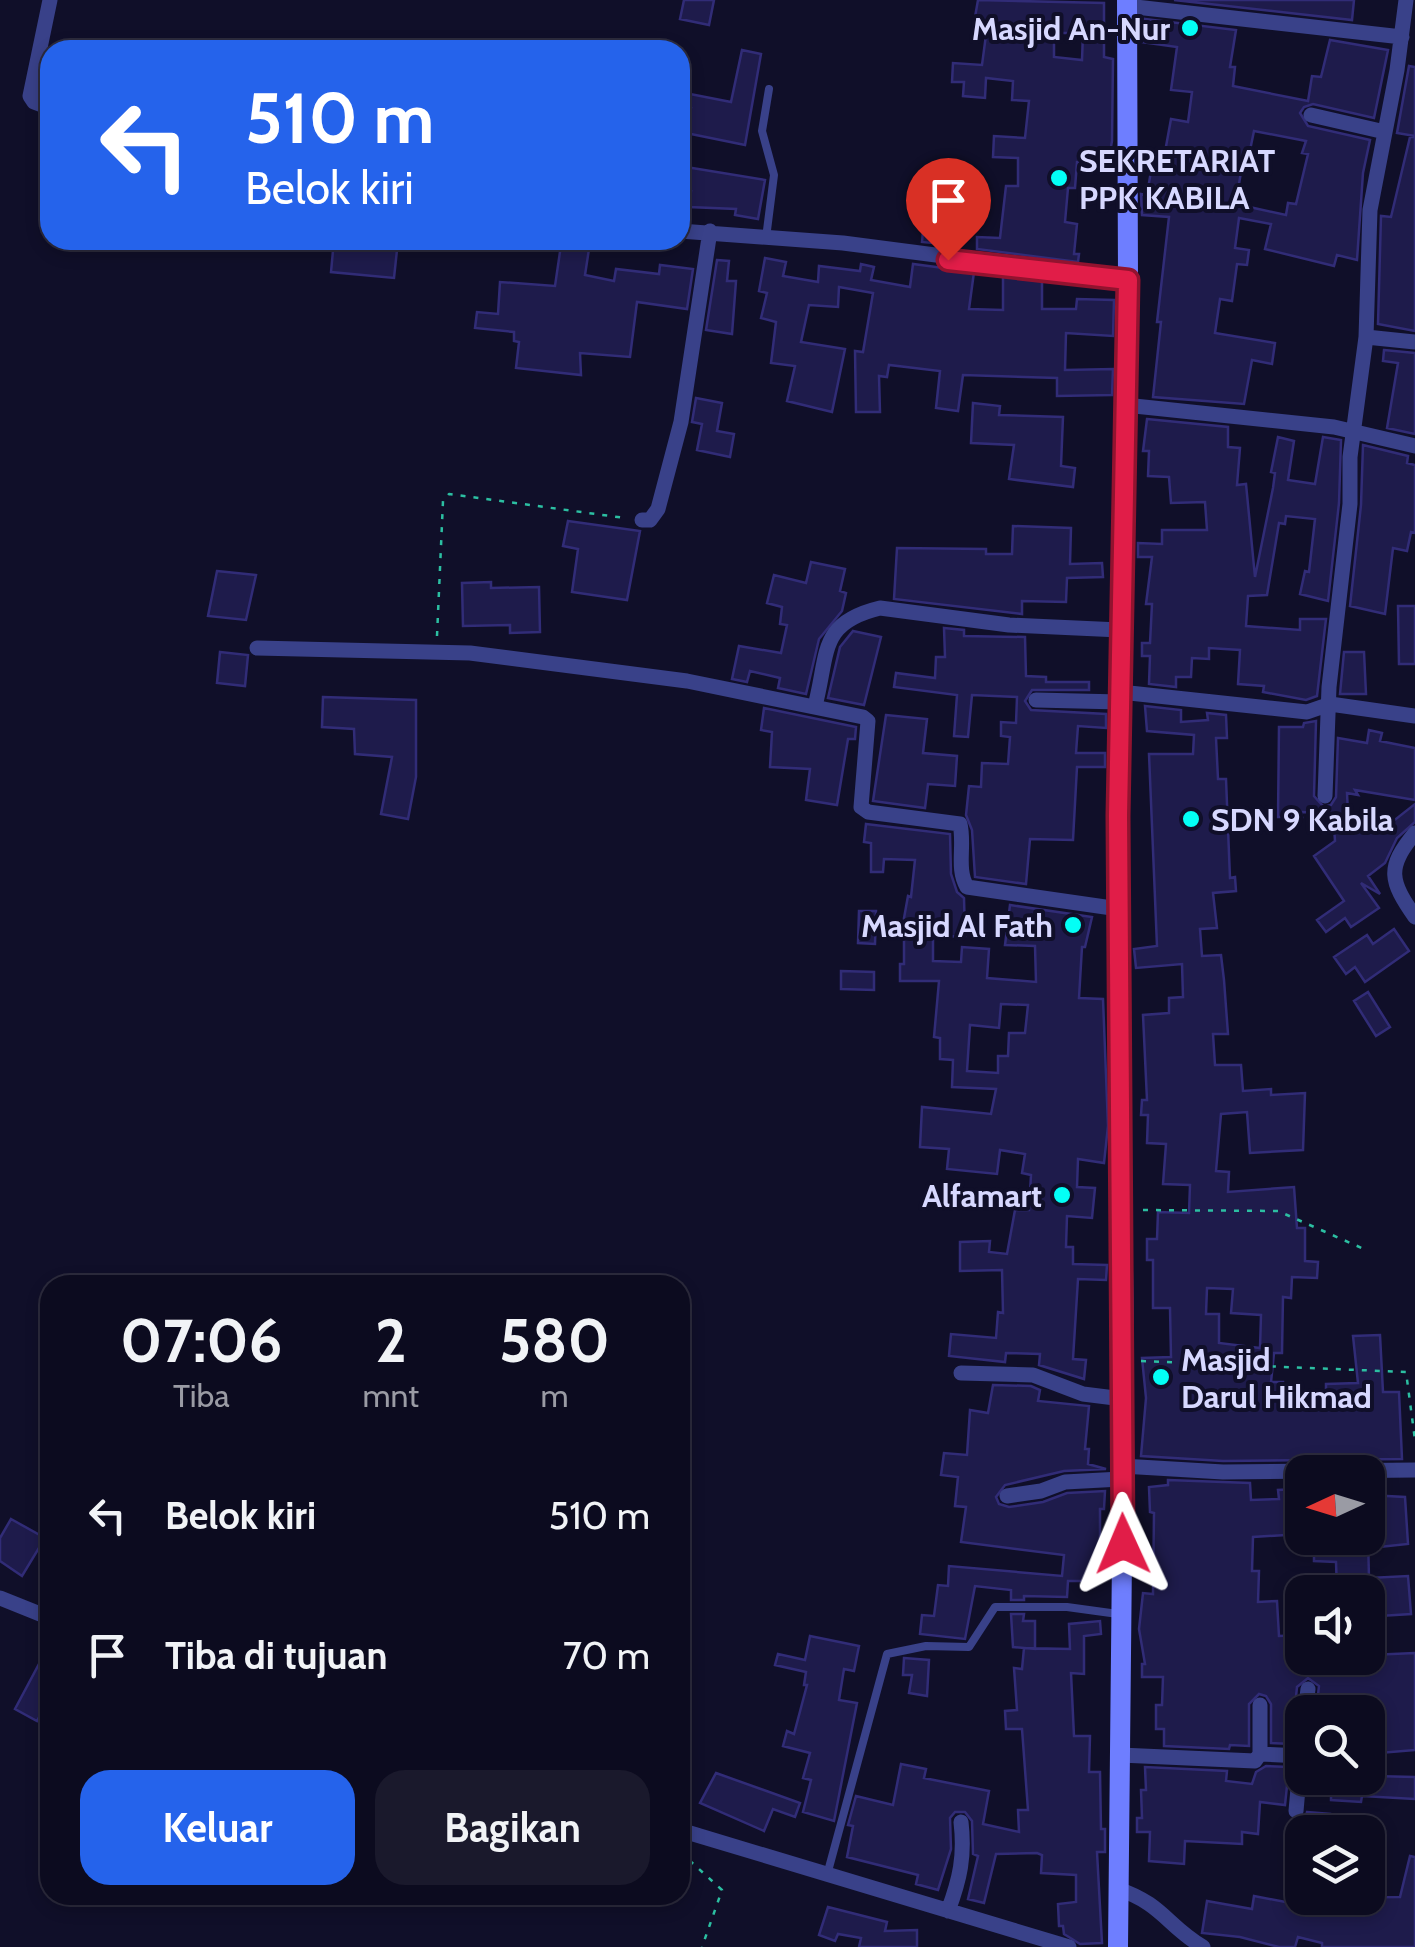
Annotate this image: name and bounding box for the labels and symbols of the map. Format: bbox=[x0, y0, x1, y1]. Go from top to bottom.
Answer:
place label: Masjid An-Nur bbox=[972, 9, 1170, 48]
marker: Masjid An-Nur bbox=[1179, 17, 1201, 39]
place label: SEKRETARIAT PPK KABILA bbox=[1079, 141, 1275, 217]
pin bbox=[906, 158, 991, 261]
marker: SEKRETARIAT PPK KABILA bbox=[1048, 167, 1070, 189]
place label: SDN 9 Kabila bbox=[1211, 800, 1394, 839]
marker: SDN 9 Kabila bbox=[1180, 808, 1202, 830]
place label: Masjid Al Fath bbox=[861, 906, 1053, 945]
marker: Masjid Al Fath bbox=[1062, 914, 1084, 936]
place label: Alfamart bbox=[922, 1176, 1042, 1215]
marker: Alfamart bbox=[1051, 1184, 1073, 1206]
place label: Masjid Darul Hikmad bbox=[1181, 1340, 1372, 1416]
marker: Masjid Darul Hikmad bbox=[1150, 1366, 1172, 1388]
north arrow bbox=[1285, 1455, 1385, 1555]
position arrow bbox=[1071, 1492, 1175, 1596]

